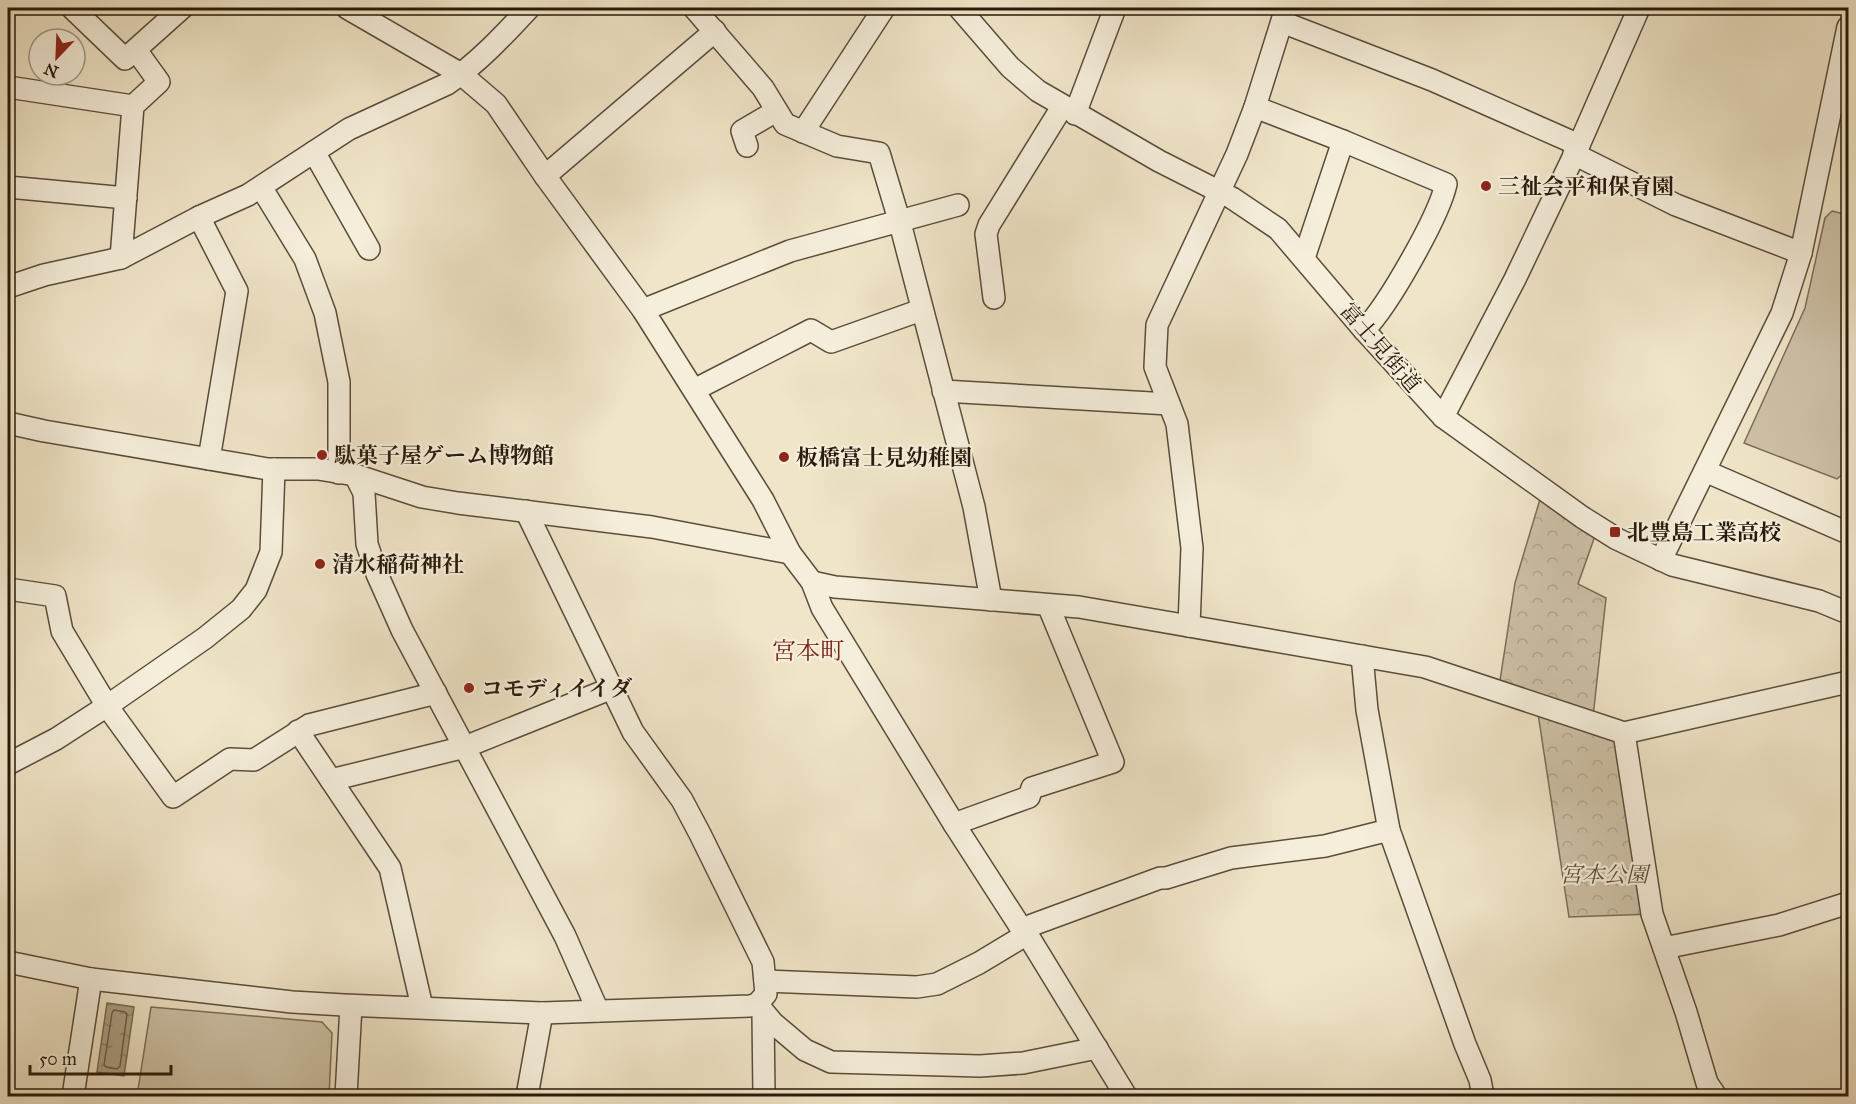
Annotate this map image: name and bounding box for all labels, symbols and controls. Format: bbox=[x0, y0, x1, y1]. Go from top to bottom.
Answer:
north arrow bbox=[27, 27, 87, 87]
text: N bbox=[41, 59, 61, 82]
place label: 三祉会平和保育園 bbox=[1498, 173, 1674, 200]
marker: 三祉会平和保育園 bbox=[1479, 179, 1493, 193]
street label: 富士見街道 bbox=[1334, 297, 1427, 398]
place label: 駄菓子屋ゲーム博物館 bbox=[334, 442, 554, 469]
place label: 板橋富士見幼稚園 bbox=[796, 444, 972, 471]
marker: 駄菓子屋ゲーム博物館 bbox=[315, 448, 329, 462]
marker: 板橋富士見幼稚園 bbox=[777, 450, 791, 464]
place label: 北豊島工業高校 bbox=[1627, 519, 1781, 546]
marker: 北豊島工業高校 bbox=[1608, 525, 1622, 539]
place label: 清水稲荷神社 bbox=[332, 551, 464, 578]
marker: 清水稲荷神社 bbox=[313, 557, 327, 571]
district label: 宮本町 bbox=[772, 636, 844, 666]
place label: コモディイイダ bbox=[481, 675, 632, 702]
marker: コモディイイダ bbox=[462, 681, 476, 695]
park label: 宮本公園 bbox=[1560, 861, 1651, 888]
scale bar bbox=[30, 1038, 171, 1076]
text: 50 m bbox=[39, 1048, 77, 1070]

